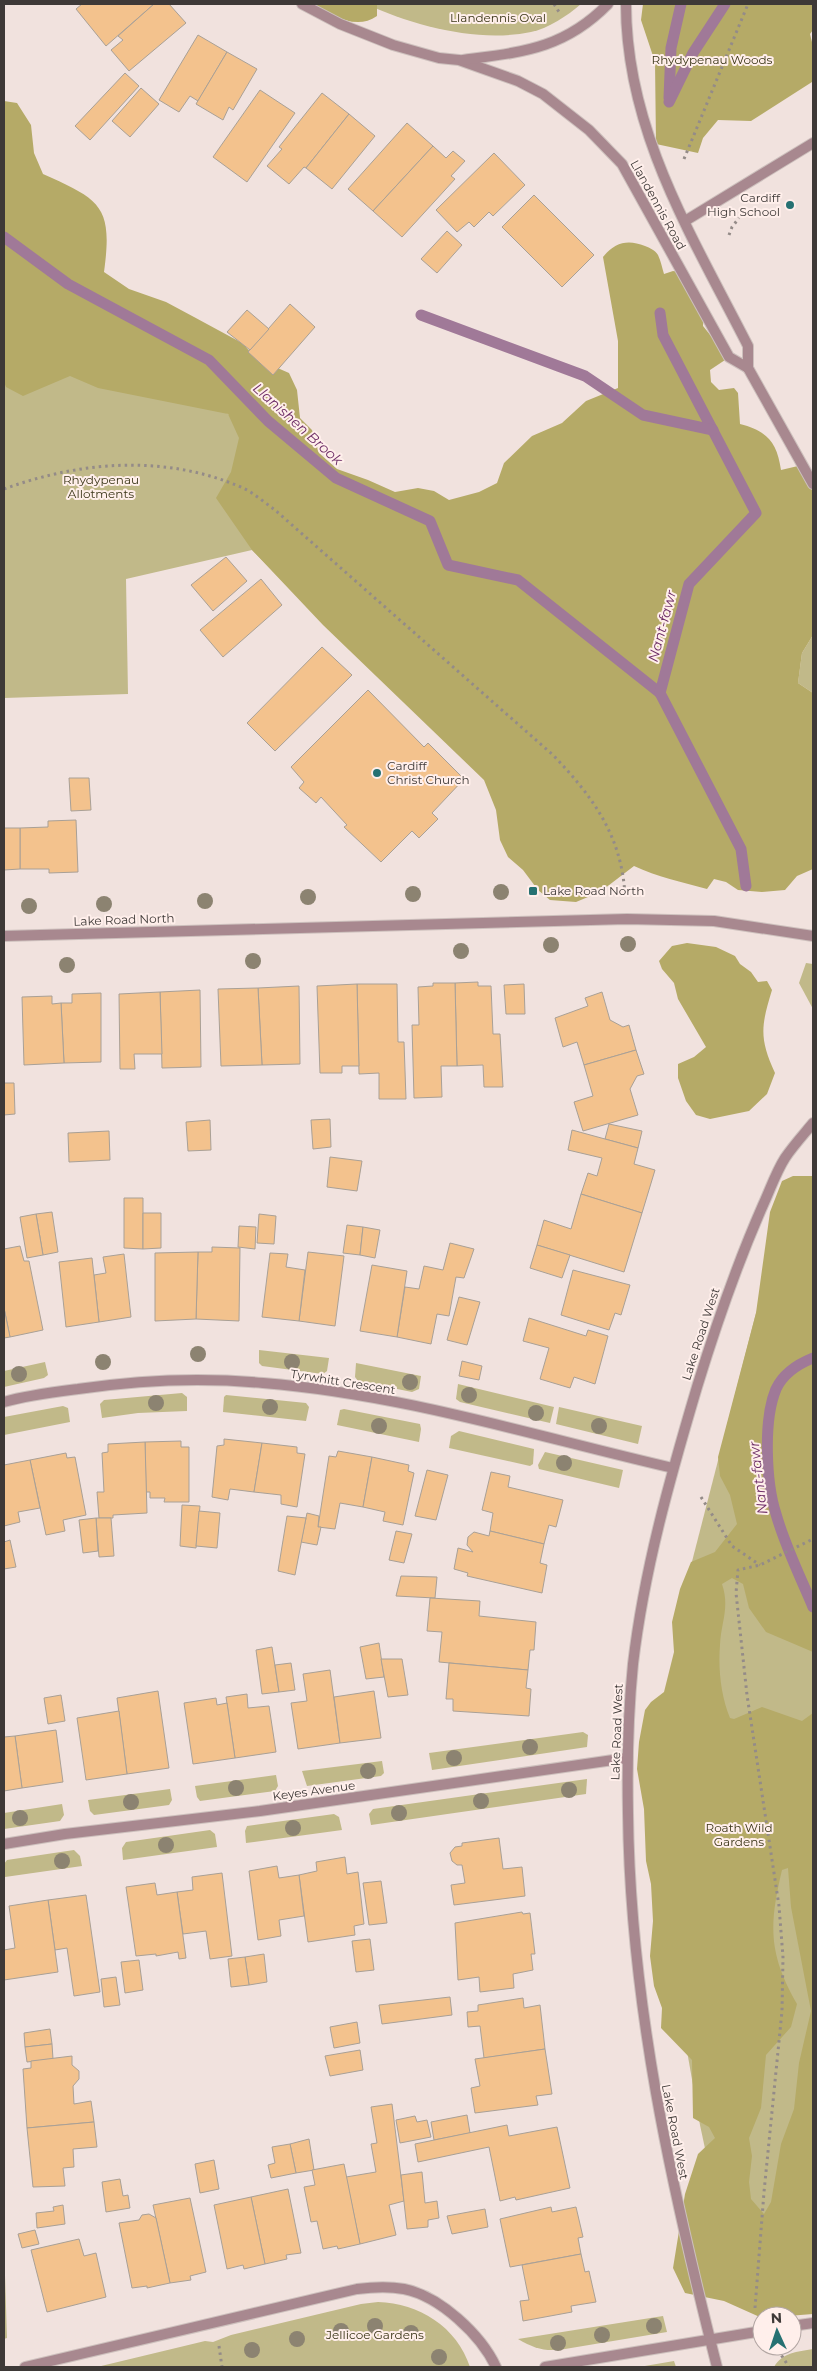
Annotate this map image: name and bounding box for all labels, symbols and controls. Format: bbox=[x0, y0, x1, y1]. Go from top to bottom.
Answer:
park label: Llandennis Oval bbox=[450, 10, 546, 25]
park label: Rhydypenau Woods bbox=[652, 52, 773, 67]
street label: Llandennis Road bbox=[627, 157, 689, 252]
place label: Cardiff High School bbox=[707, 190, 781, 219]
marker: Cardiff High School bbox=[784, 199, 796, 211]
water label: Llanishen Brook bbox=[249, 379, 347, 469]
park label: Rhydypenau Allotments bbox=[63, 472, 139, 501]
water label: Nant-fawr bbox=[644, 588, 680, 664]
place label: Cardiff Christ Church bbox=[387, 758, 470, 787]
marker: Cardiff Christ Church bbox=[371, 767, 383, 779]
place label: Lake Road North bbox=[543, 883, 644, 898]
marker: Lake Road North bbox=[527, 885, 539, 897]
street label: Lake Road North bbox=[73, 910, 175, 929]
street label: Lake Road West bbox=[678, 1285, 723, 1382]
street label: Tyrwhitt Crescent bbox=[290, 1366, 397, 1397]
water label: Nant-fawr bbox=[745, 1440, 771, 1515]
street label: Lake Road West bbox=[607, 1683, 626, 1781]
street label: Keyes Avenue bbox=[272, 1777, 356, 1804]
park label: Roath Wild Gardens bbox=[705, 1820, 773, 1849]
street label: Lake Road West bbox=[659, 2083, 692, 2181]
north arrow bbox=[752, 2306, 802, 2356]
text: N bbox=[770, 2309, 782, 2327]
park label: Jellicoe Gardens bbox=[325, 2327, 424, 2342]

